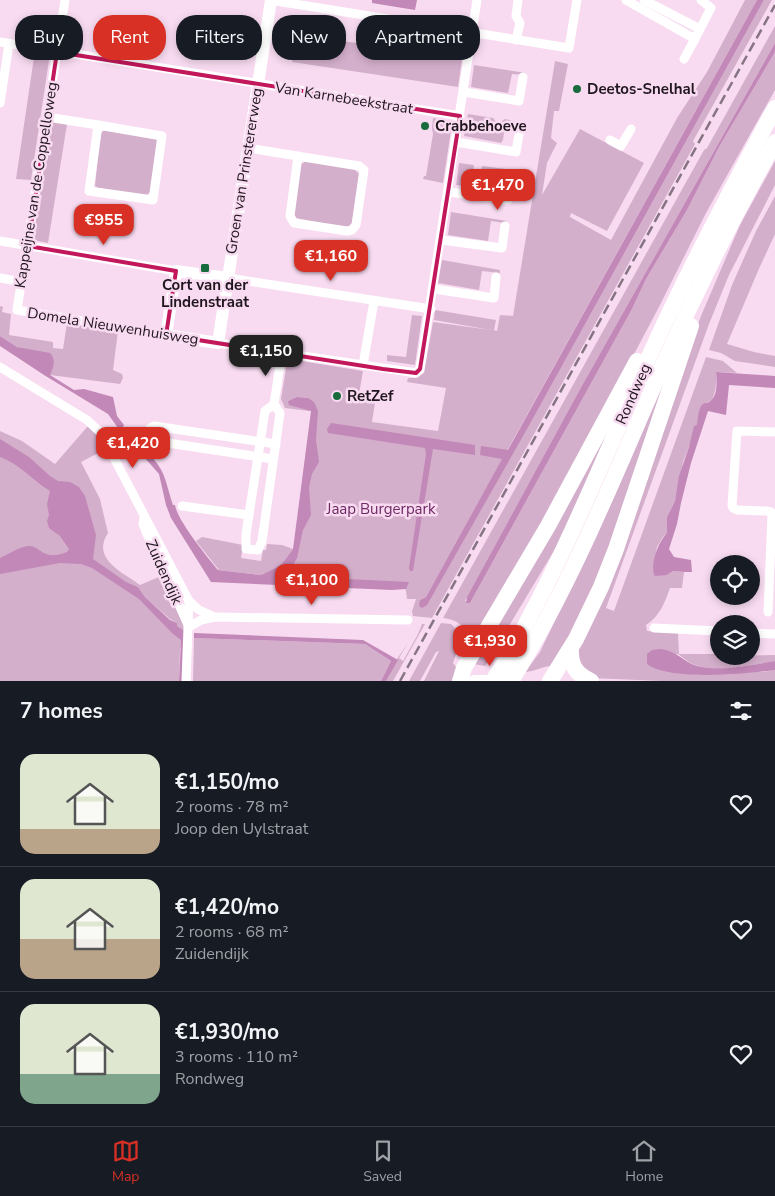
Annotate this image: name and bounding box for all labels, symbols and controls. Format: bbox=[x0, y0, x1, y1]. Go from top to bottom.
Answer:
chip: Buy bbox=[15, 15, 83, 60]
chip: Rent bbox=[93, 15, 166, 60]
chip: Filters bbox=[176, 15, 262, 60]
chip: New bbox=[272, 15, 346, 60]
chip: Apartment bbox=[356, 15, 480, 60]
street label: Van Karnebeekstraat bbox=[272, 77, 415, 119]
place label: Deetos-Snelhal bbox=[587, 79, 696, 99]
street label: Kappeijne van de Coppelloweg bbox=[10, 81, 62, 289]
marker: Deetos-Snelhal bbox=[571, 83, 583, 95]
street label: Groen van Prinstererweg bbox=[221, 86, 267, 256]
place label: Crabbehoeve bbox=[435, 116, 527, 136]
marker: Crabbehoeve bbox=[419, 120, 431, 132]
pin: €1,470 bbox=[457, 168, 539, 211]
text: €1,470 bbox=[472, 174, 524, 196]
pin: €955 bbox=[74, 204, 134, 246]
text: €955 bbox=[85, 209, 123, 231]
pin: €1,160 bbox=[290, 240, 372, 282]
text: €1,160 bbox=[305, 245, 357, 267]
marker: Cort van der Lindenstraat bbox=[199, 262, 211, 274]
place label: Cort van der Lindenstraat bbox=[161, 275, 249, 312]
street label: Domela Nieuwenhuisweg bbox=[26, 303, 200, 349]
pin: €1,150 bbox=[225, 334, 307, 377]
text: €1,150 bbox=[240, 340, 292, 362]
street label: Rondweg bbox=[611, 360, 655, 428]
place label: RetZef bbox=[347, 386, 394, 406]
marker: RetZef bbox=[331, 390, 343, 402]
pin: €1,420 bbox=[92, 426, 174, 469]
text: €1,420 bbox=[107, 432, 159, 454]
park label: Jaap Burgerpark bbox=[326, 499, 436, 519]
street label: Zuidendijk bbox=[141, 536, 187, 608]
map controls bbox=[710, 555, 760, 665]
button: locate bbox=[710, 555, 760, 605]
pin: €1,100 bbox=[271, 564, 353, 606]
text: €1,100 bbox=[286, 569, 338, 591]
button: layers bbox=[710, 615, 760, 665]
pin: €1,930 bbox=[449, 624, 531, 667]
text: €1,930 bbox=[464, 630, 516, 652]
text: 7 homes bbox=[20, 697, 103, 725]
icon: filters bbox=[727, 697, 755, 725]
text: €1,150/mo bbox=[175, 768, 279, 796]
icon: home bbox=[60, 774, 120, 834]
icon: heart bbox=[727, 790, 755, 818]
text: 2 rooms · 78 m² bbox=[175, 796, 288, 818]
text: Joop den Uylstraat bbox=[175, 818, 308, 840]
text: €1,420/mo bbox=[175, 893, 279, 921]
icon: home bbox=[60, 899, 120, 959]
icon: heart bbox=[727, 915, 755, 943]
text: 2 rooms · 68 m² bbox=[175, 921, 288, 943]
text: Zuidendijk bbox=[175, 943, 249, 965]
text: €1,930/mo bbox=[175, 1018, 279, 1046]
icon: home bbox=[60, 1024, 120, 1084]
icon: heart bbox=[727, 1040, 755, 1068]
text: 3 rooms · 110 m² bbox=[175, 1046, 298, 1068]
text: Rondweg bbox=[175, 1068, 244, 1090]
tab: Map bbox=[112, 1137, 140, 1186]
tab: Saved bbox=[363, 1137, 402, 1186]
tab: Home bbox=[625, 1137, 663, 1186]

